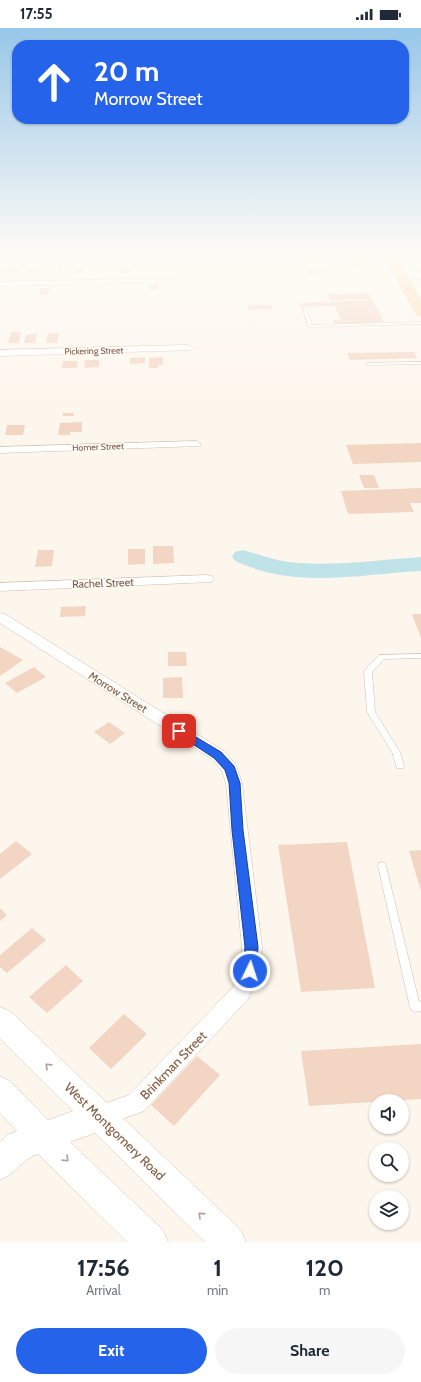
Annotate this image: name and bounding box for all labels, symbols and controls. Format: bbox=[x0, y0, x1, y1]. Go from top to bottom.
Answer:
text: 17:55 bbox=[20, 5, 53, 23]
text: 20 m bbox=[94, 54, 159, 88]
icon: ahead bbox=[28, 56, 80, 108]
text: Morrow Street bbox=[94, 88, 203, 110]
street label: Pickering Street bbox=[64, 344, 124, 357]
street label: Homer Street bbox=[72, 440, 124, 453]
street label: Rachel Street bbox=[72, 575, 134, 591]
street label: Morrow Street bbox=[86, 668, 150, 716]
pin bbox=[162, 714, 196, 748]
icon: arrive bbox=[168, 720, 190, 742]
position arrow bbox=[229, 950, 271, 992]
street label: Brinkman Street bbox=[136, 1027, 210, 1103]
one-way arrow bbox=[45, 1063, 53, 1071]
street label: West Montgomery Road bbox=[61, 1079, 169, 1183]
map controls bbox=[369, 1094, 409, 1230]
button: sound bbox=[369, 1094, 409, 1134]
button: search bbox=[369, 1142, 409, 1182]
one-way arrow bbox=[61, 1154, 69, 1162]
button: layers bbox=[369, 1190, 409, 1230]
one-way arrow bbox=[198, 1212, 206, 1220]
text: 17:56 bbox=[77, 1253, 130, 1282]
text: 1 bbox=[213, 1253, 222, 1282]
text: 120 bbox=[305, 1253, 344, 1282]
text: Arrival bbox=[86, 1282, 121, 1298]
text: min bbox=[207, 1282, 228, 1298]
text: m bbox=[319, 1282, 330, 1298]
button: Exit bbox=[16, 1328, 207, 1374]
button: Share bbox=[215, 1328, 405, 1374]

